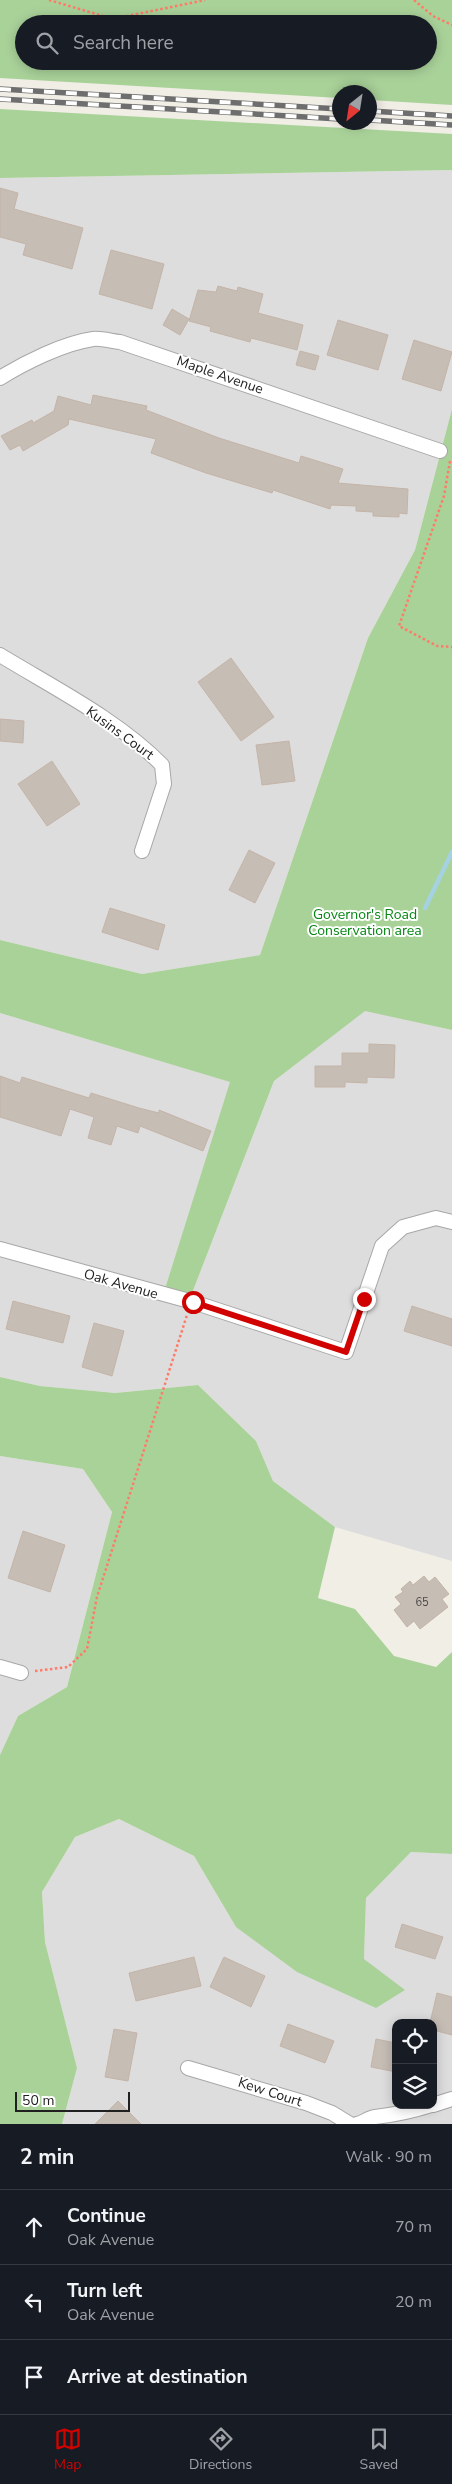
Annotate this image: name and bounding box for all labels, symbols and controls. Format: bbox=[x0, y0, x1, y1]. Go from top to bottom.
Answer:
search box bbox=[15, 15, 437, 70]
icon: search bbox=[33, 29, 61, 57]
text: Search here bbox=[73, 30, 174, 56]
north arrow bbox=[332, 85, 377, 130]
street label: Maple Avenue bbox=[174, 351, 266, 399]
street label: Kusins Court bbox=[82, 702, 158, 764]
park label: Governor's Road Conservation area bbox=[308, 905, 422, 940]
street label: Oak Avenue bbox=[82, 1264, 160, 1304]
route end bbox=[353, 1288, 376, 1311]
route start bbox=[182, 1291, 205, 1314]
house number: 65 bbox=[415, 1595, 429, 1610]
map controls bbox=[392, 2019, 437, 2109]
button: locate bbox=[392, 2019, 437, 2064]
button: layers bbox=[392, 2064, 437, 2109]
street label: Kew Court bbox=[236, 2073, 304, 2111]
scale bar bbox=[15, 2089, 130, 2112]
text: 50 m bbox=[22, 2091, 54, 2110]
text: 2 min bbox=[20, 2143, 74, 2171]
text: Walk · 90 m bbox=[345, 2146, 432, 2168]
text: Continue bbox=[67, 2203, 146, 2229]
icon: ahead bbox=[20, 2213, 48, 2241]
text: 70 m bbox=[395, 2216, 432, 2238]
text: Oak Avenue bbox=[67, 2229, 154, 2251]
text: Turn left bbox=[67, 2278, 142, 2304]
icon: left bbox=[20, 2288, 48, 2316]
text: 20 m bbox=[395, 2291, 432, 2313]
text: Oak Avenue bbox=[67, 2304, 154, 2326]
icon: arrive bbox=[20, 2363, 48, 2391]
text: Arrive at destination bbox=[67, 2364, 248, 2390]
tab: Map bbox=[54, 2425, 82, 2474]
tab: Directions bbox=[189, 2425, 252, 2474]
tab: Saved bbox=[360, 2425, 398, 2474]

